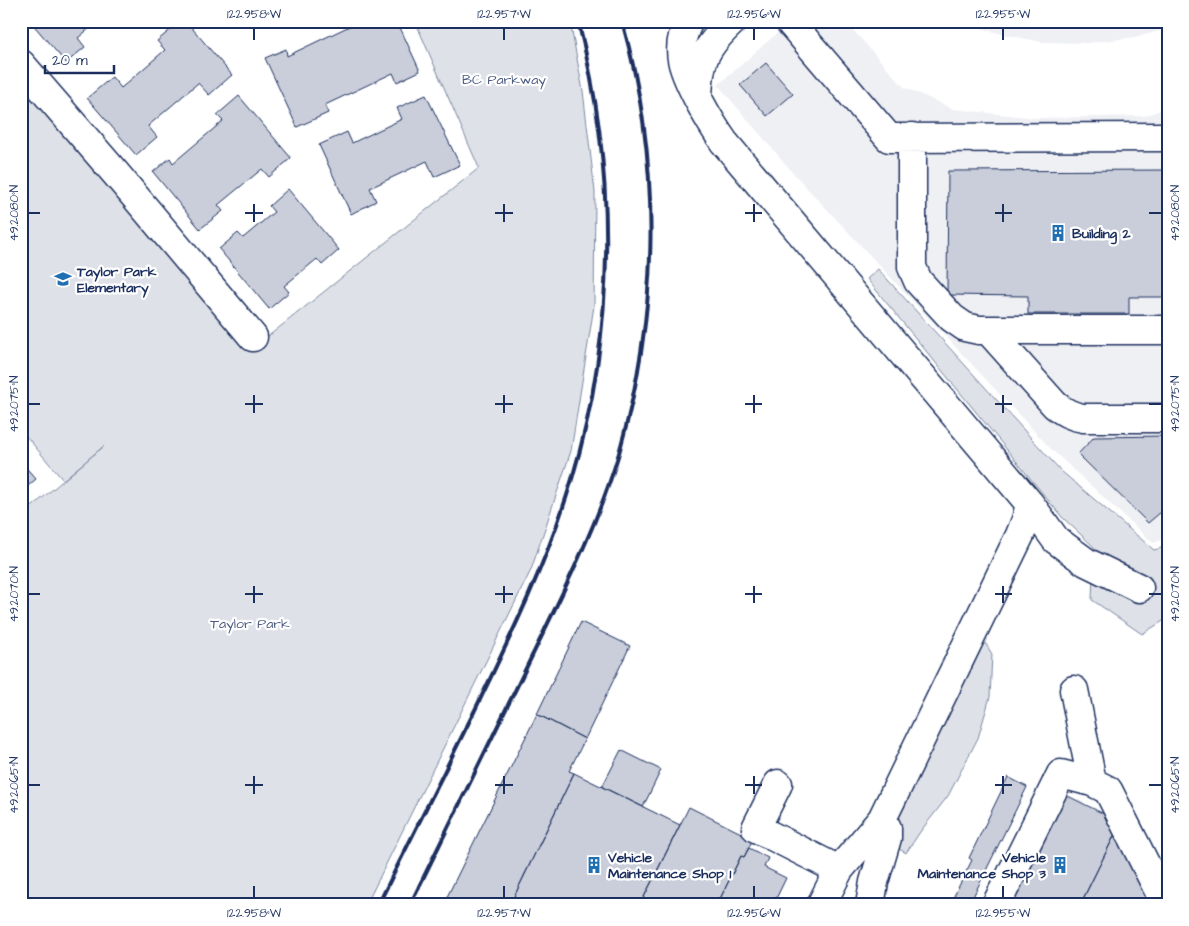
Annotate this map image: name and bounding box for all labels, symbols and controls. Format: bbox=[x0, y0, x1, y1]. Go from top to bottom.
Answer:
text: 122.958°W bbox=[227, 6, 282, 23]
text: 122.957°W bbox=[477, 6, 532, 23]
text: 122.956°W bbox=[727, 6, 782, 23]
text: 122.955°W bbox=[976, 6, 1031, 23]
scale bar bbox=[45, 42, 114, 74]
text: 20 m bbox=[52, 50, 88, 71]
park label: BC Parkway bbox=[462, 70, 546, 90]
text: 49.2080°N bbox=[6, 184, 23, 241]
text: 49.2080°N bbox=[1167, 184, 1184, 241]
building icon: Building 2 bbox=[1048, 223, 1068, 243]
place label: Building 2 bbox=[1072, 224, 1132, 245]
place label: Taylor Park Elementary bbox=[76, 262, 157, 298]
school or university icon: Taylor Park Elementary bbox=[53, 269, 73, 289]
text: 49.2075°N bbox=[6, 375, 23, 433]
text: 49.2075°N bbox=[1167, 375, 1184, 433]
text: 49.2070°N bbox=[6, 565, 23, 622]
text: 49.2070°N bbox=[1167, 565, 1184, 622]
park label: Taylor Park bbox=[210, 614, 290, 634]
text: 49.2065°N bbox=[6, 756, 23, 814]
text: 49.2065°N bbox=[1167, 756, 1184, 814]
place label: Vehicle Maintenance Shop 1 bbox=[607, 848, 731, 884]
place label: Vehicle Maintenance Shop 3 bbox=[917, 848, 1047, 884]
building icon: Vehicle Maintenance Shop 1 bbox=[584, 855, 604, 875]
building icon: Vehicle Maintenance Shop 3 bbox=[1050, 855, 1070, 875]
text: 122.958°W bbox=[227, 905, 282, 922]
text: 122.957°W bbox=[477, 905, 532, 922]
text: 122.956°W bbox=[727, 905, 782, 922]
text: 122.955°W bbox=[976, 905, 1031, 922]

